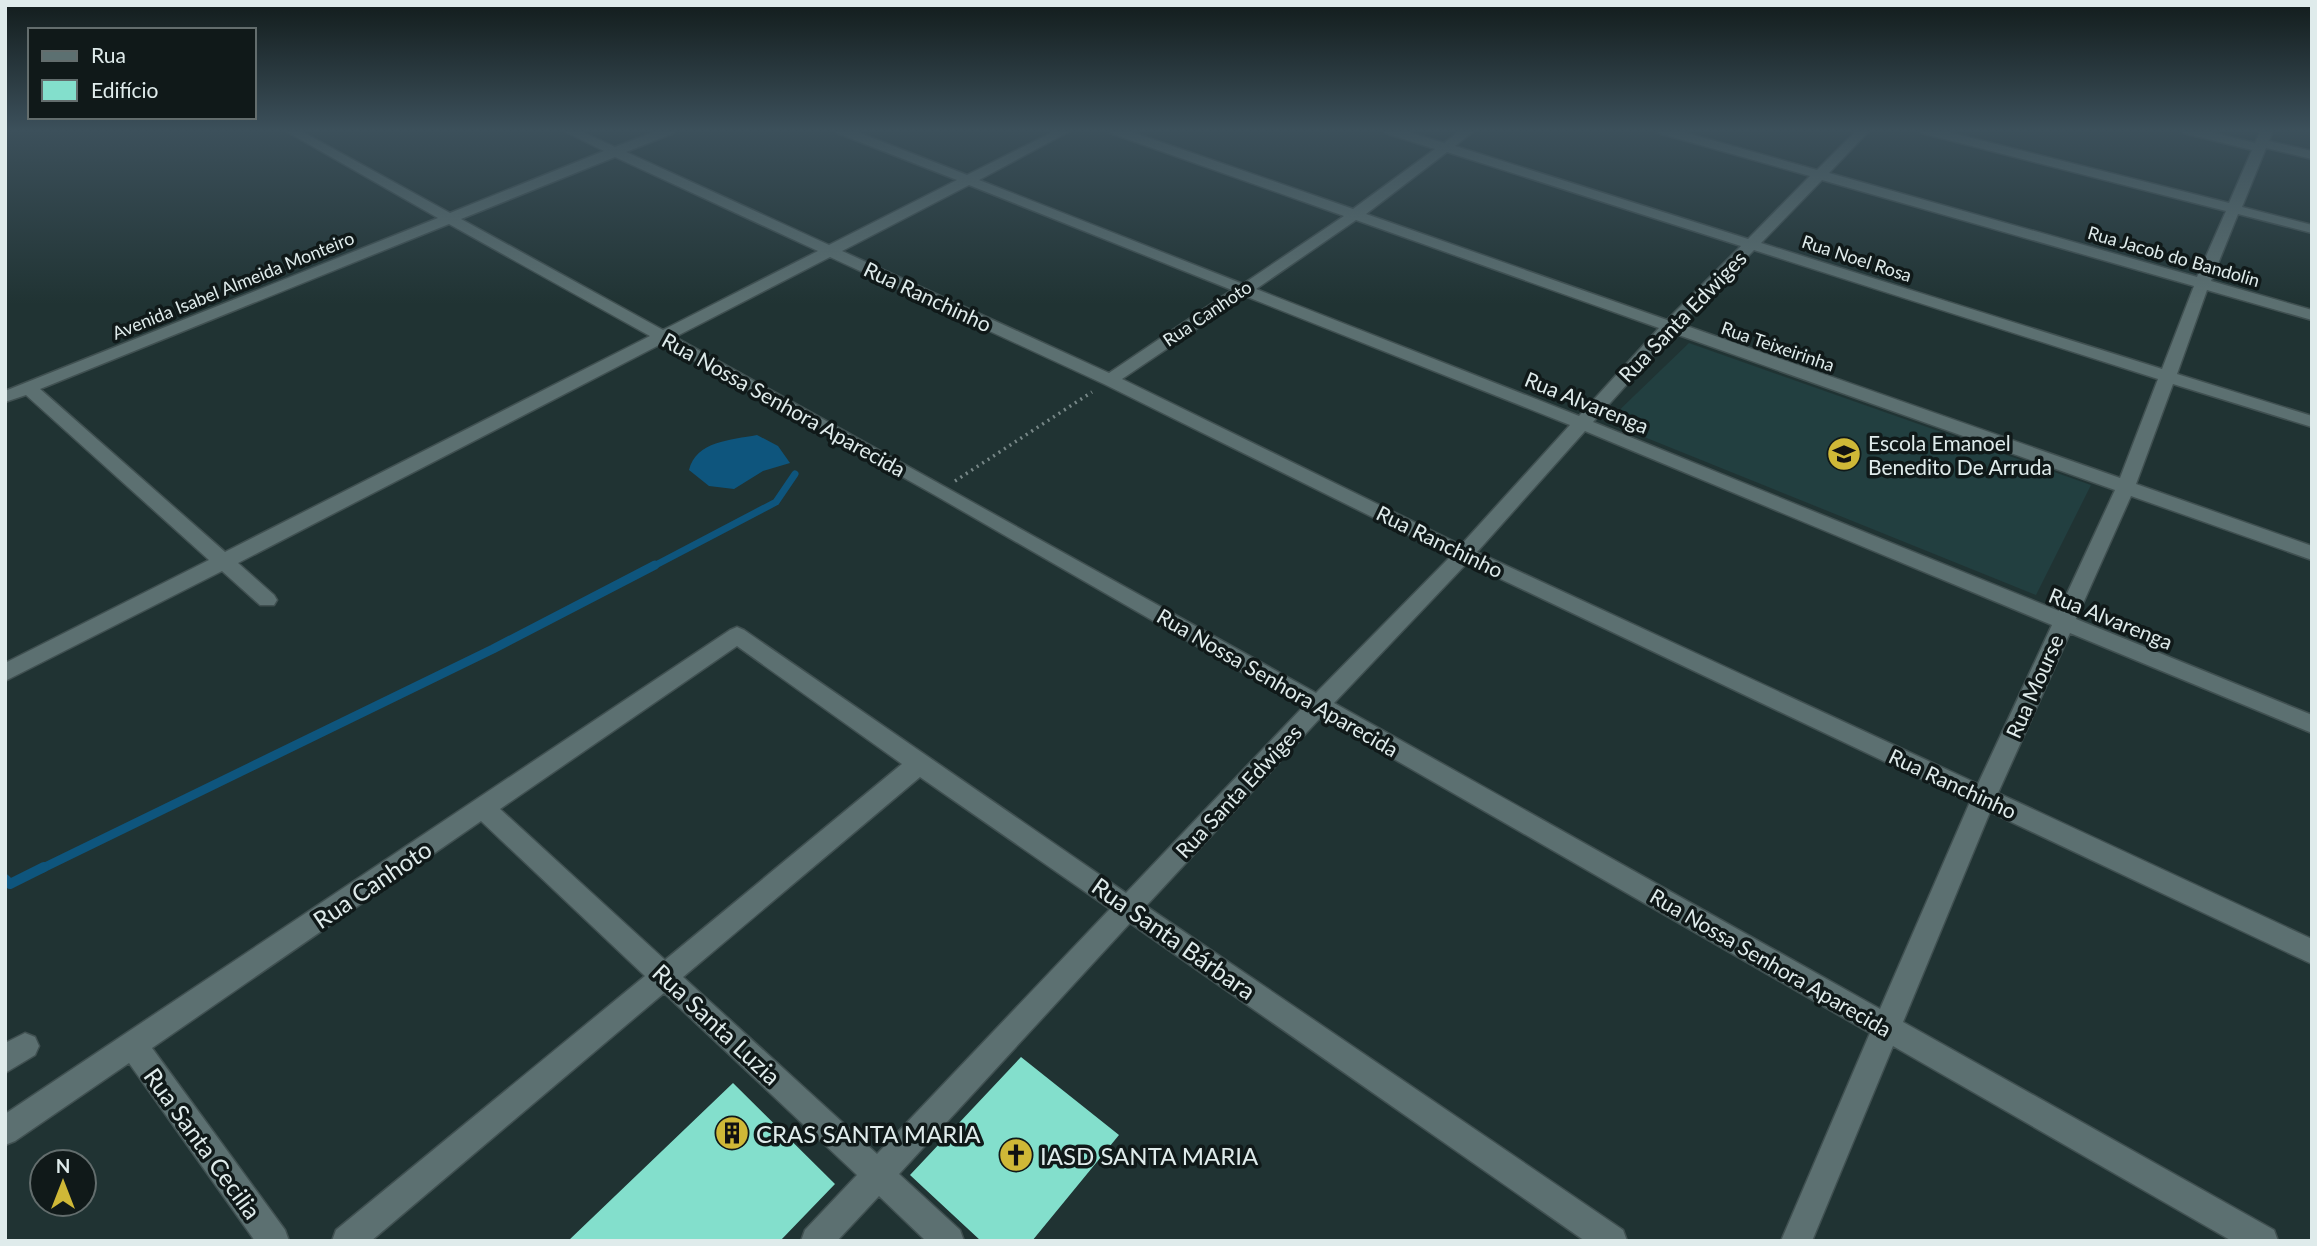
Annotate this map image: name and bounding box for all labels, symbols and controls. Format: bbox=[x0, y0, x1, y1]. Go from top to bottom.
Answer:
legend bbox=[28, 28, 256, 119]
text: Rua bbox=[91, 42, 126, 67]
text: Edifício bbox=[91, 77, 159, 102]
street label: Rua Jacob do Bandolin bbox=[2086, 221, 2262, 291]
street label: Avenida Isabel Almeida Monteiro bbox=[109, 226, 357, 344]
street label: Rua Noel Rosa bbox=[1799, 230, 1915, 286]
street label: Rua Santa Edwiges bbox=[1613, 245, 1751, 387]
street label: Rua Ranchinho bbox=[860, 256, 996, 336]
street label: Rua Canhoto bbox=[1158, 275, 1256, 351]
street label: Rua Teixeirinha bbox=[1718, 316, 1838, 376]
street label: Rua Nossa Senhora Aparecida bbox=[658, 327, 910, 481]
street label: Rua Alvarenga bbox=[1522, 366, 1652, 438]
place label: Escola Emanoel Benedito De Arruda bbox=[1868, 430, 2052, 479]
school or university icon: Escola Emanoel Benedito De Arruda bbox=[1825, 435, 1863, 473]
street label: Rua Ranchinho bbox=[1373, 500, 1507, 582]
street label: Rua Alvarenga bbox=[2046, 582, 2176, 654]
street label: Rua Nossa Senhora Aparecida bbox=[1153, 603, 1403, 761]
street label: Rua Mourse bbox=[2000, 630, 2068, 742]
street label: Rua Santa Edwiges bbox=[1170, 719, 1306, 863]
street label: Rua Ranchinho bbox=[1885, 743, 2021, 823]
street label: Rua Canhoto bbox=[307, 834, 437, 934]
street label: Rua Santa Bárbara bbox=[1087, 871, 1261, 1005]
street label: Rua Nossa Senhora Aparecida bbox=[1646, 883, 1896, 1041]
street label: Rua Santa Luzia bbox=[647, 957, 787, 1091]
street label: Rua Santa Cecilia bbox=[138, 1062, 268, 1224]
building icon: CRAS SANTA MARIA bbox=[713, 1114, 751, 1152]
place label: CRAS SANTA MARIA bbox=[756, 1119, 981, 1148]
church icon: IASD SANTA MARIA bbox=[997, 1136, 1035, 1174]
place label: IASD SANTA MARIA bbox=[1040, 1141, 1259, 1170]
north arrow bbox=[28, 1148, 98, 1218]
text: N bbox=[56, 1154, 70, 1177]

